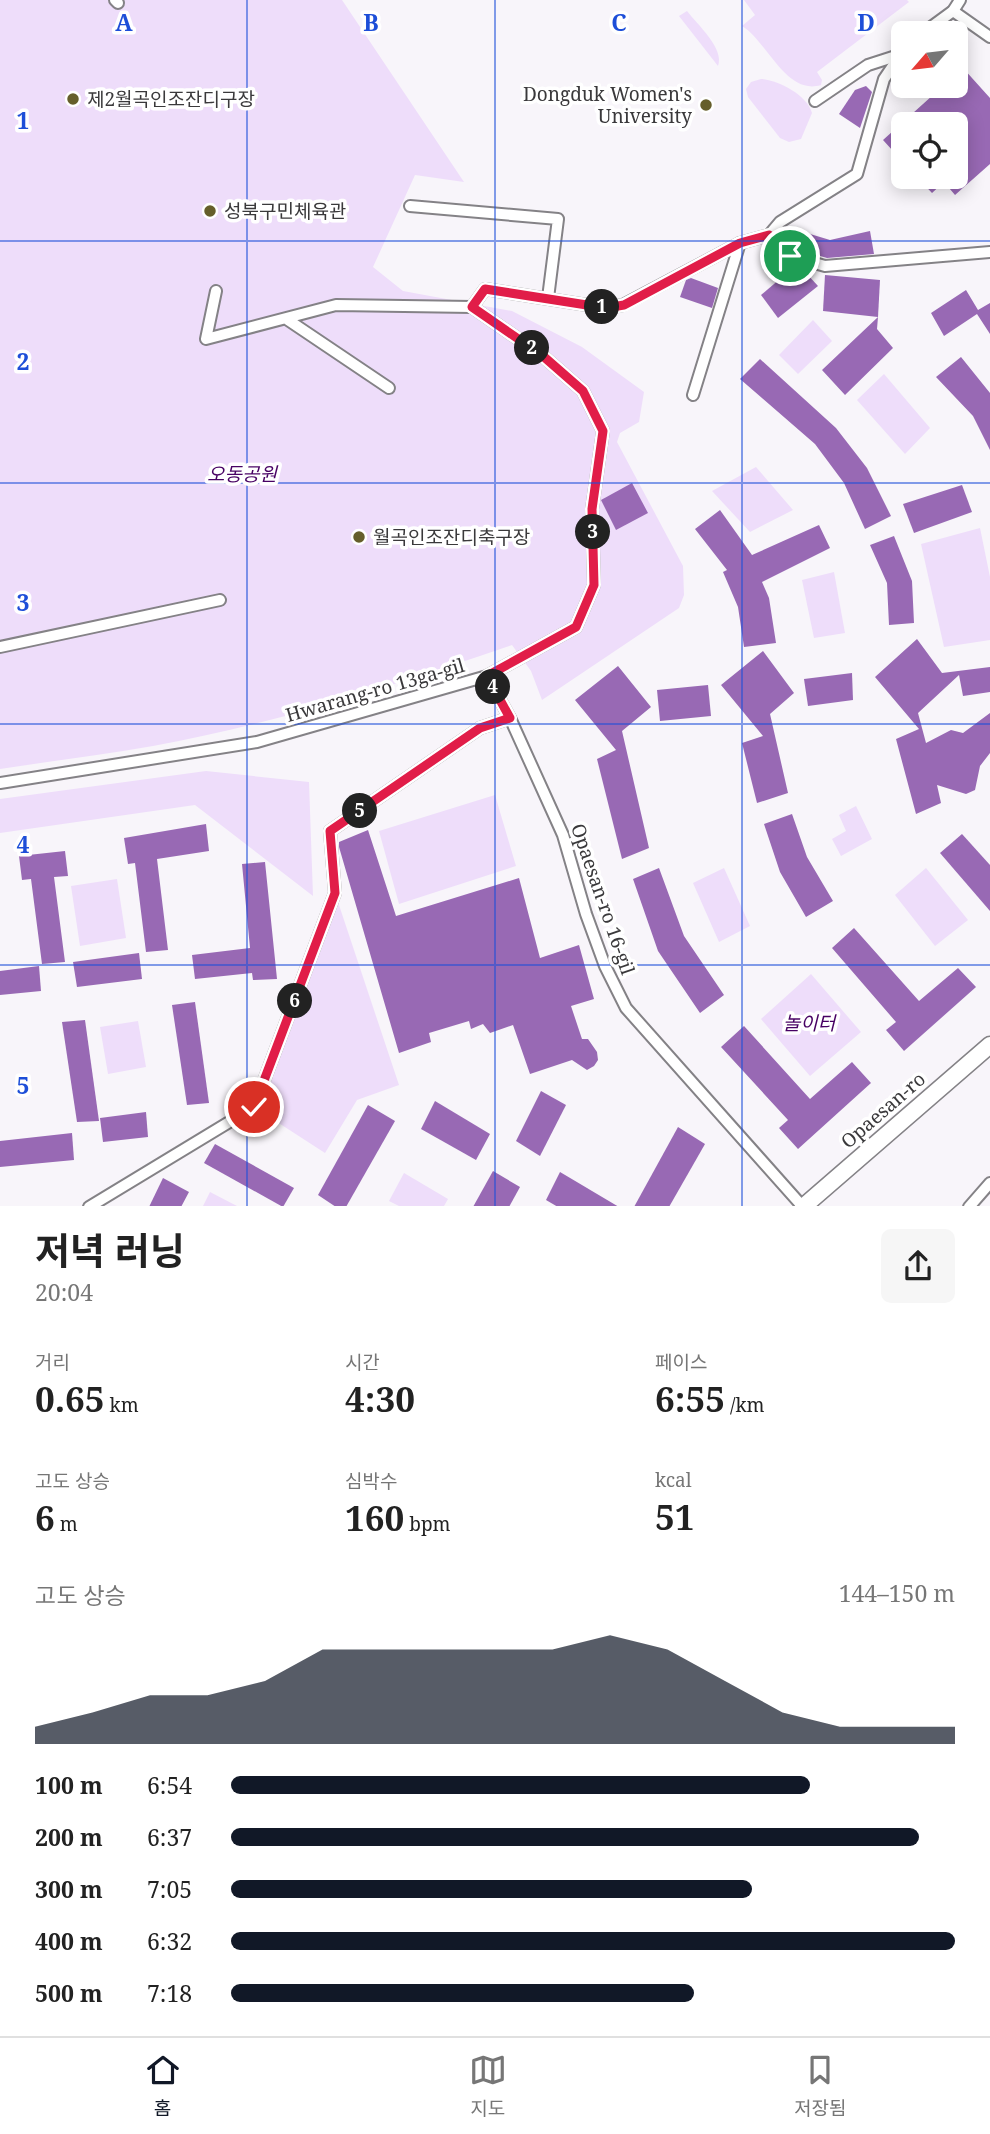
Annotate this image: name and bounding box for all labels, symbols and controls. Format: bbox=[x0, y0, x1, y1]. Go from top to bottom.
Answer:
text: A bbox=[115, 6, 133, 38]
text: B bbox=[363, 6, 379, 38]
text: C bbox=[611, 6, 627, 38]
text: D bbox=[857, 6, 875, 38]
north arrow bbox=[891, 21, 968, 98]
map controls bbox=[891, 21, 968, 189]
place label: Dongduk Women's University bbox=[523, 81, 692, 129]
place label: 제2월곡인조잔디구장 bbox=[87, 86, 255, 112]
marker: 제2월곡인조잔디구장 bbox=[65, 91, 81, 107]
marker: Dongduk Women's University bbox=[698, 97, 714, 113]
text: 1 bbox=[17, 104, 30, 136]
button: locate bbox=[891, 112, 968, 189]
place label: 성북구민체육관 bbox=[224, 198, 346, 224]
marker: 성북구민체육관 bbox=[202, 203, 218, 219]
pin bbox=[760, 226, 820, 286]
icon: arrive bbox=[771, 237, 809, 275]
pin: 1 bbox=[584, 290, 620, 324]
text: 1 bbox=[596, 293, 607, 319]
pin: 2 bbox=[514, 330, 550, 366]
text: 2 bbox=[526, 334, 537, 360]
text: 2 bbox=[17, 345, 30, 377]
park label: 오동공원 bbox=[207, 461, 278, 487]
pin: 3 bbox=[576, 514, 610, 550]
text: 3 bbox=[587, 518, 598, 544]
place label: 월곡인조잔디축구장 bbox=[373, 524, 530, 550]
marker: 월곡인조잔디축구장 bbox=[351, 529, 367, 545]
text: 3 bbox=[17, 586, 30, 618]
street label: Hwarang-ro 13ga-gil bbox=[283, 652, 468, 728]
pin: 4 bbox=[476, 670, 510, 704]
text: 4 bbox=[487, 673, 498, 699]
pin: 5 bbox=[342, 794, 378, 828]
text: 5 bbox=[354, 797, 365, 823]
street label: Opaesan-ro 16-gil bbox=[565, 820, 641, 978]
text: 4 bbox=[17, 828, 30, 860]
pin: 6 bbox=[278, 984, 312, 1018]
text: 6 bbox=[289, 987, 300, 1013]
park label: 놀이터 bbox=[783, 1010, 838, 1036]
street label: Opaesan-ro bbox=[835, 1066, 931, 1154]
text: 5 bbox=[17, 1069, 30, 1101]
pin bbox=[224, 1077, 284, 1137]
icon: check bbox=[235, 1088, 273, 1126]
text: 저녁 러닝 bbox=[35, 1224, 185, 1276]
button: share bbox=[881, 1229, 955, 1303]
text: 20:04 bbox=[35, 1276, 93, 1308]
text: 거리 bbox=[35, 1349, 70, 1375]
text: 시간 bbox=[345, 1349, 380, 1375]
text: 페이스 bbox=[655, 1349, 707, 1375]
text: 0.65 bbox=[35, 1375, 105, 1422]
text: 4:30 bbox=[345, 1375, 415, 1422]
text: 6:55 bbox=[655, 1375, 725, 1422]
text: km bbox=[105, 1392, 139, 1418]
text: /km bbox=[725, 1392, 764, 1418]
text: kcal bbox=[655, 1467, 692, 1493]
text: 고도 상승 bbox=[35, 1468, 110, 1494]
text: 심박수 bbox=[345, 1468, 397, 1494]
text: 51 bbox=[655, 1493, 695, 1540]
text: 6 bbox=[35, 1494, 55, 1541]
text: 160 bbox=[345, 1494, 404, 1541]
text: m bbox=[55, 1511, 78, 1537]
text: bpm bbox=[404, 1511, 451, 1537]
text: 144–150 m bbox=[839, 1577, 955, 1609]
text: 고도 상승 bbox=[35, 1579, 126, 1611]
text: 100 m bbox=[35, 1769, 103, 1801]
text: 6:54 bbox=[147, 1769, 192, 1801]
text: 200 m bbox=[35, 1821, 103, 1853]
text: 6:37 bbox=[147, 1821, 192, 1853]
text: 300 m bbox=[35, 1873, 103, 1905]
text: 7:05 bbox=[147, 1873, 192, 1905]
text: 400 m bbox=[35, 1925, 103, 1957]
text: 6:32 bbox=[147, 1925, 192, 1957]
text: 500 m bbox=[35, 1977, 103, 2009]
text: 7:18 bbox=[147, 1977, 192, 2009]
tab: 홈 bbox=[144, 2051, 182, 2121]
tab: 지도 bbox=[469, 2051, 507, 2121]
tab: 저장됨 bbox=[794, 2051, 846, 2121]

